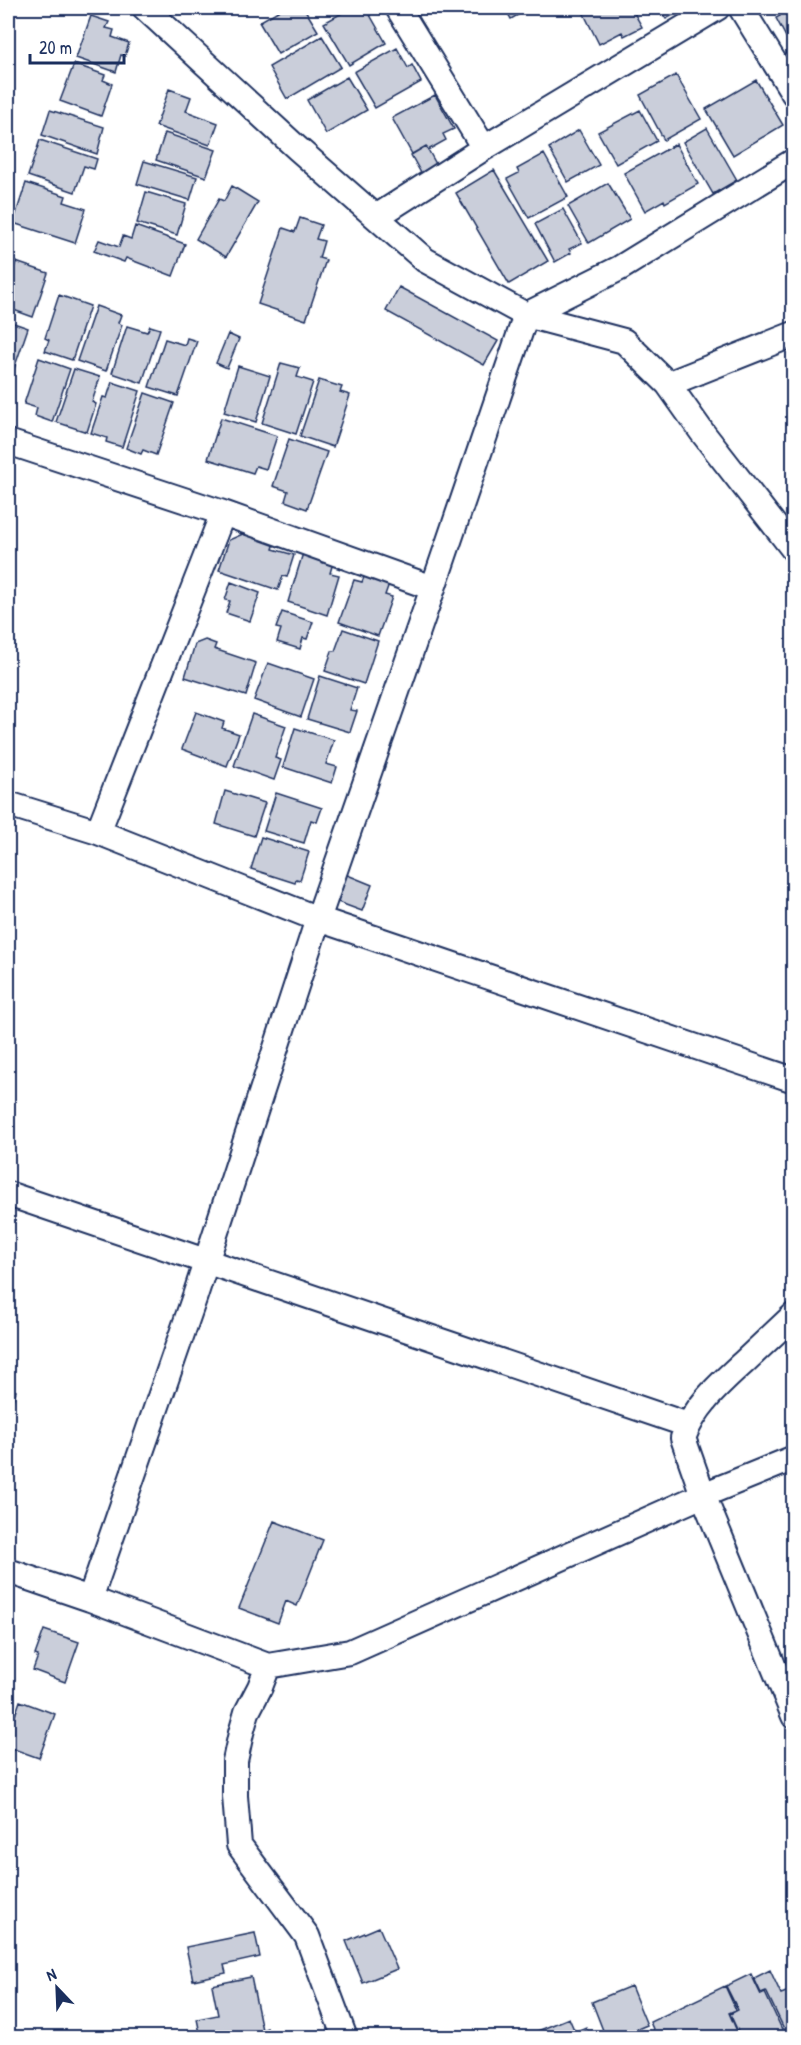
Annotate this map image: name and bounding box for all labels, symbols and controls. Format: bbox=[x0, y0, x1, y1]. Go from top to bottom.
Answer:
scale bar bbox=[30, 27, 124, 65]
text: 20 m bbox=[39, 35, 72, 60]
north arrow bbox=[27, 1958, 87, 2018]
text: N bbox=[43, 1962, 60, 1986]

